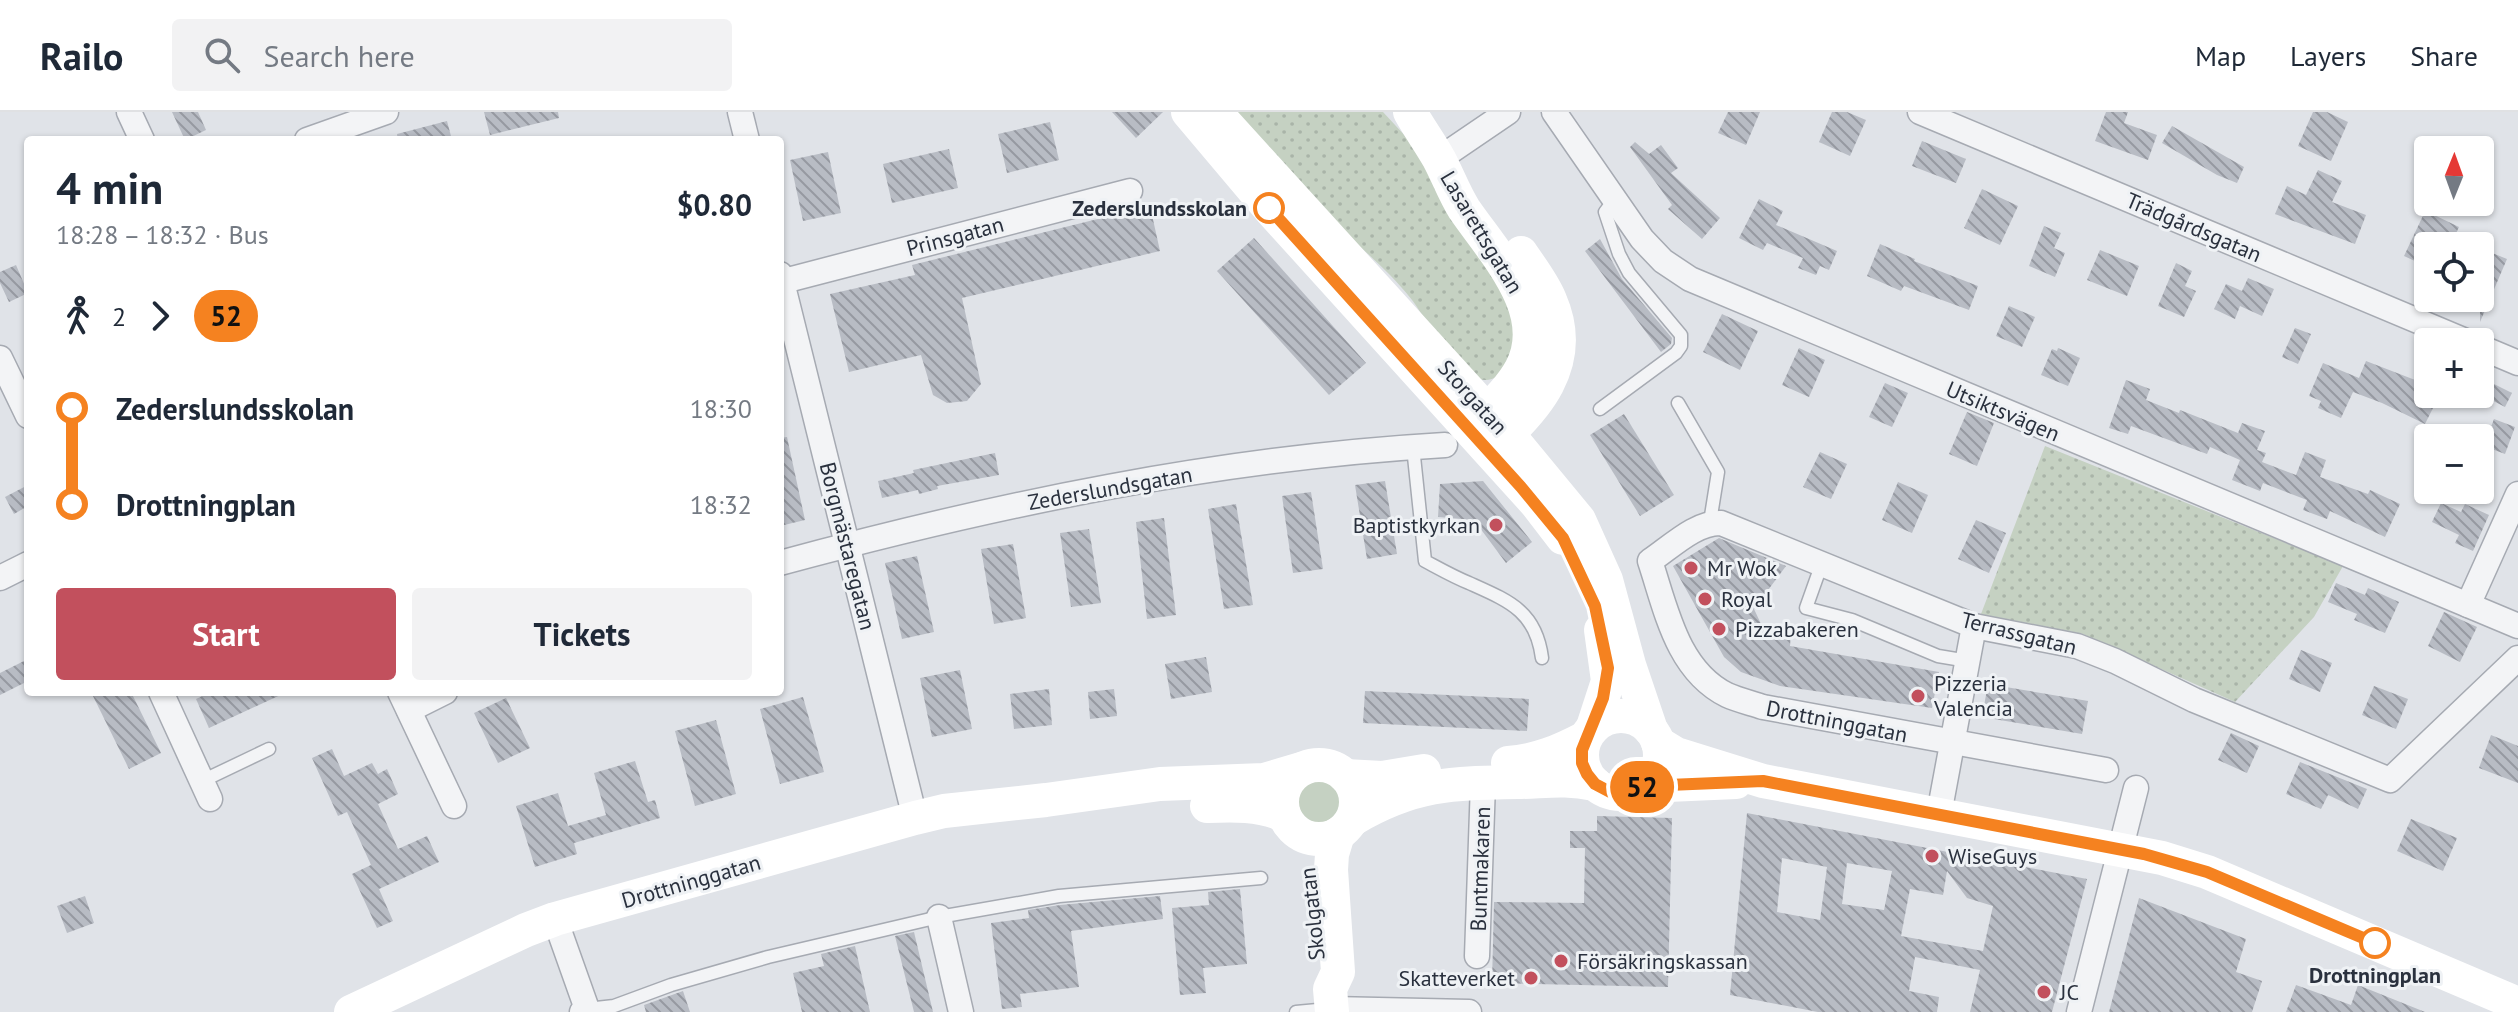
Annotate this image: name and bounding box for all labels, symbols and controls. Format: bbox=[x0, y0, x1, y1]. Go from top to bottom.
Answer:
search box bbox=[172, 19, 732, 91]
text: Railo bbox=[40, 31, 124, 80]
icon: search bbox=[200, 33, 244, 77]
text: Search here bbox=[264, 36, 415, 75]
text: Map bbox=[2195, 37, 2246, 74]
text: Layers bbox=[2290, 37, 2366, 74]
text: Share bbox=[2410, 37, 2478, 74]
north arrow bbox=[2414, 136, 2494, 216]
map controls bbox=[2414, 136, 2494, 504]
text: 4 min bbox=[56, 159, 163, 216]
street label: Lasarettsgatan bbox=[1434, 166, 1530, 298]
text: $0.80 bbox=[677, 185, 752, 224]
street label: Trädgårdsgatan bbox=[2122, 186, 2266, 268]
marker: Zederslundsskolan bbox=[1254, 193, 1284, 223]
place label: Zederslundsskolan bbox=[1072, 194, 1247, 222]
street label: Prinsgatan bbox=[903, 210, 1007, 262]
text: 18:28 – 18:32 · Bus bbox=[56, 218, 269, 251]
button: locate bbox=[2414, 232, 2494, 312]
icon: walk bbox=[56, 294, 100, 338]
icon: forward bbox=[138, 294, 182, 338]
text: 52 bbox=[210, 297, 242, 334]
text: 2 bbox=[112, 300, 126, 333]
button: + bbox=[2414, 328, 2494, 408]
street label: Storgatan bbox=[1432, 354, 1514, 440]
street label: Utsiktsvägen bbox=[1942, 375, 2064, 447]
text: Zederslundsskolan bbox=[116, 389, 354, 428]
text: 18:30 bbox=[690, 392, 752, 425]
button: − bbox=[2414, 424, 2494, 504]
street label: Borgmästaregatan bbox=[814, 459, 882, 633]
street label: Zederslundsgatan bbox=[1026, 460, 1194, 516]
text: Drottningplan bbox=[116, 485, 296, 524]
text: 18:32 bbox=[690, 488, 752, 521]
place label: Baptistkyrkan bbox=[1353, 511, 1480, 539]
marker: Baptistkyrkan bbox=[1487, 516, 1505, 534]
place label: Mr Wok bbox=[1707, 554, 1777, 582]
marker: Mr Wok bbox=[1682, 559, 1700, 577]
place label: Royal bbox=[1721, 585, 1773, 613]
button: Start bbox=[56, 588, 396, 680]
button: Tickets bbox=[412, 588, 752, 680]
marker: Royal bbox=[1696, 590, 1714, 608]
street label: Terrassgatan bbox=[1958, 605, 2080, 661]
place label: Pizzabakeren bbox=[1735, 615, 1859, 643]
marker: Pizzabakeren bbox=[1710, 620, 1728, 638]
place label: Pizzeria Valencia bbox=[1933, 669, 2013, 722]
marker: Pizzeria Valencia bbox=[1909, 687, 1927, 705]
street label: Drottninggatan bbox=[1764, 694, 1910, 748]
line badge: 52 bbox=[1606, 761, 1678, 813]
text: 52 bbox=[1626, 768, 1658, 805]
street label: Buntmakaren bbox=[1464, 806, 1496, 932]
place label: WiseGuys bbox=[1948, 842, 2037, 870]
marker: WiseGuys bbox=[1923, 847, 1941, 865]
street label: Drottninggatan bbox=[618, 848, 764, 914]
street label: Skolgatan bbox=[1293, 866, 1331, 962]
marker: Drottningplan bbox=[2360, 928, 2390, 958]
place label: Försäkringskassan bbox=[1577, 947, 1748, 975]
marker: Försäkringskassan bbox=[1552, 952, 1570, 970]
place label: Drottningplan bbox=[2309, 961, 2441, 989]
place label: Skatteverket bbox=[1399, 964, 1516, 992]
marker: Skatteverket bbox=[1522, 969, 1540, 987]
place label: JC bbox=[2059, 978, 2079, 1006]
marker: JC bbox=[2035, 983, 2053, 1001]

